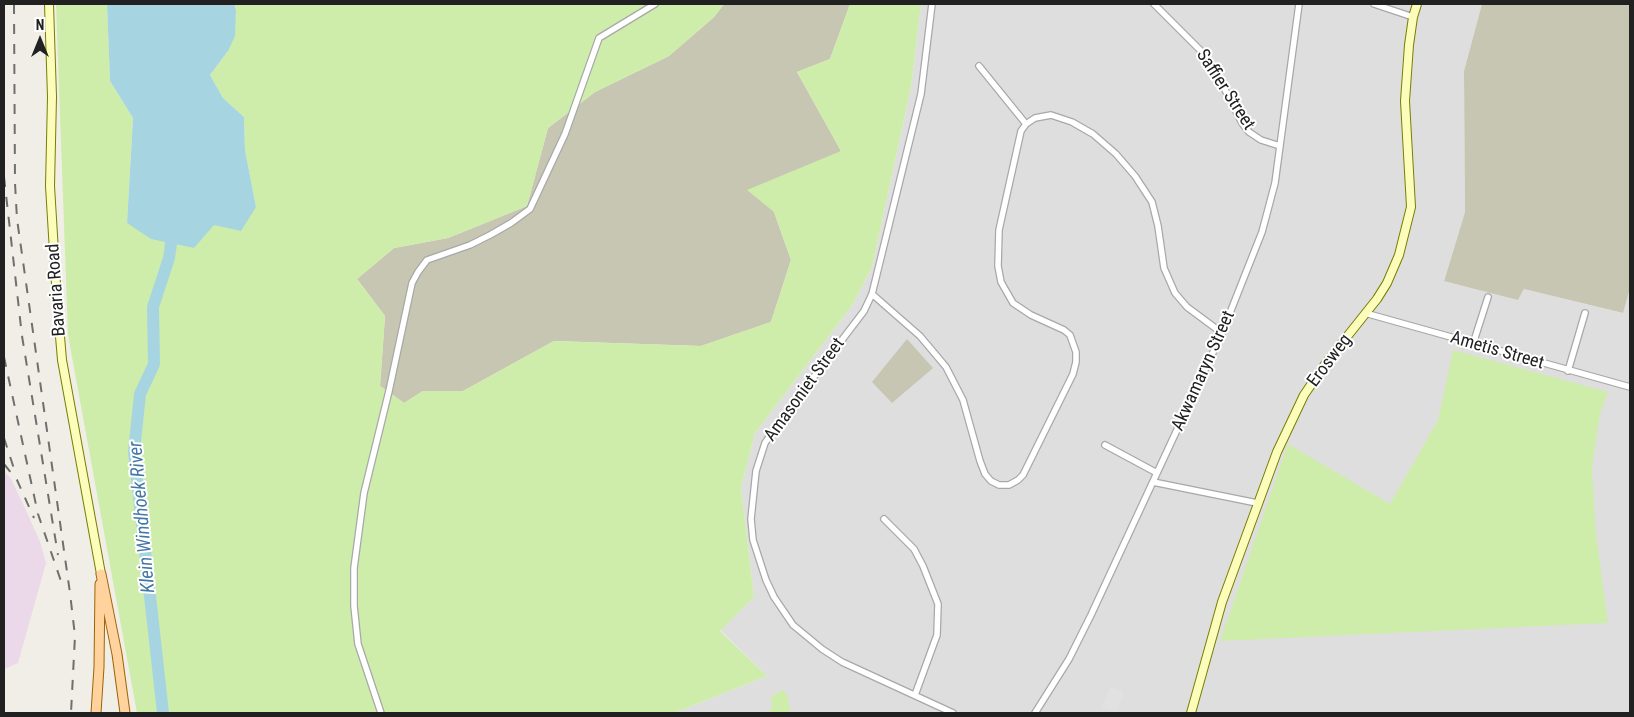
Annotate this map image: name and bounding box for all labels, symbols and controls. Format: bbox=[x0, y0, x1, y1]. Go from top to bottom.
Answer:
north arrow bbox=[15, 15, 65, 65]
text: N bbox=[36, 17, 44, 33]
street label: Saffier Street bbox=[1191, 46, 1259, 134]
street label: Bavaria Road bbox=[43, 243, 71, 337]
street label: Akwamaryn Street bbox=[1168, 308, 1240, 434]
street label: Ametis Street bbox=[1448, 327, 1546, 375]
street label: Erosweg bbox=[1303, 330, 1357, 392]
street label: Amasoniet Street bbox=[760, 334, 850, 446]
water label: Klein Windhoek River bbox=[125, 440, 161, 594]

